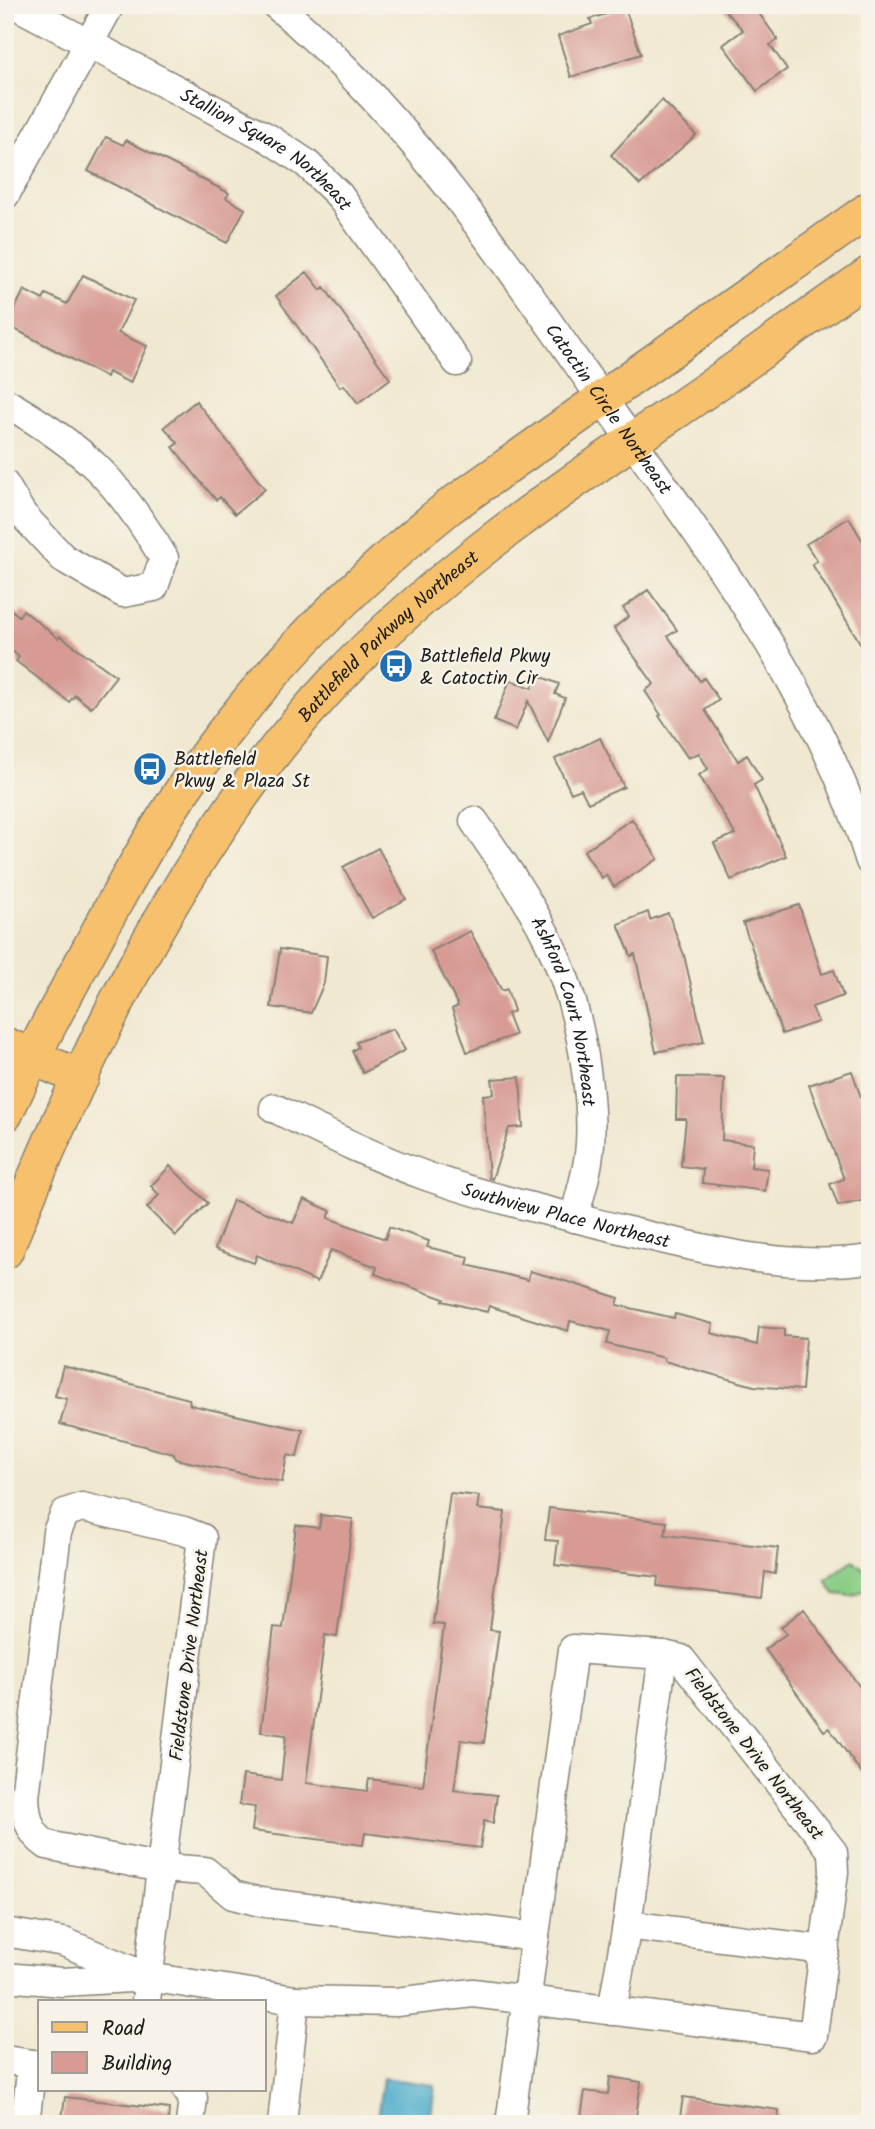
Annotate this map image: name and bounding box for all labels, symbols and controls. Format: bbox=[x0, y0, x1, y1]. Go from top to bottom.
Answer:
street label: Stallion Square Northeast bbox=[174, 81, 359, 218]
street label: Catoctin Circle Northeast bbox=[537, 318, 679, 502]
street label: Battlefield Parkway Northeast bbox=[291, 543, 487, 730]
place label: Battlefield Pkwy & Catoctin Cir bbox=[420, 642, 551, 694]
bus stop icon: Battlefield Pkwy & Catoctin Cir bbox=[377, 647, 415, 685]
place label: Battlefield Pkwy & Plaza St bbox=[174, 745, 310, 797]
bus stop icon: Battlefield Pkwy & Plaza St bbox=[131, 750, 169, 788]
street label: Ashford Court Northeast bbox=[522, 911, 603, 1108]
street label: Southview Place Northeast bbox=[458, 1175, 673, 1258]
street label: Fieldstone Drive Northeast bbox=[162, 1547, 218, 1763]
street label: Fieldstone Drive Northeast bbox=[676, 1661, 831, 1848]
legend bbox=[38, 2000, 266, 2090]
text: Road bbox=[102, 2013, 145, 2046]
text: Building bbox=[102, 2048, 172, 2081]

